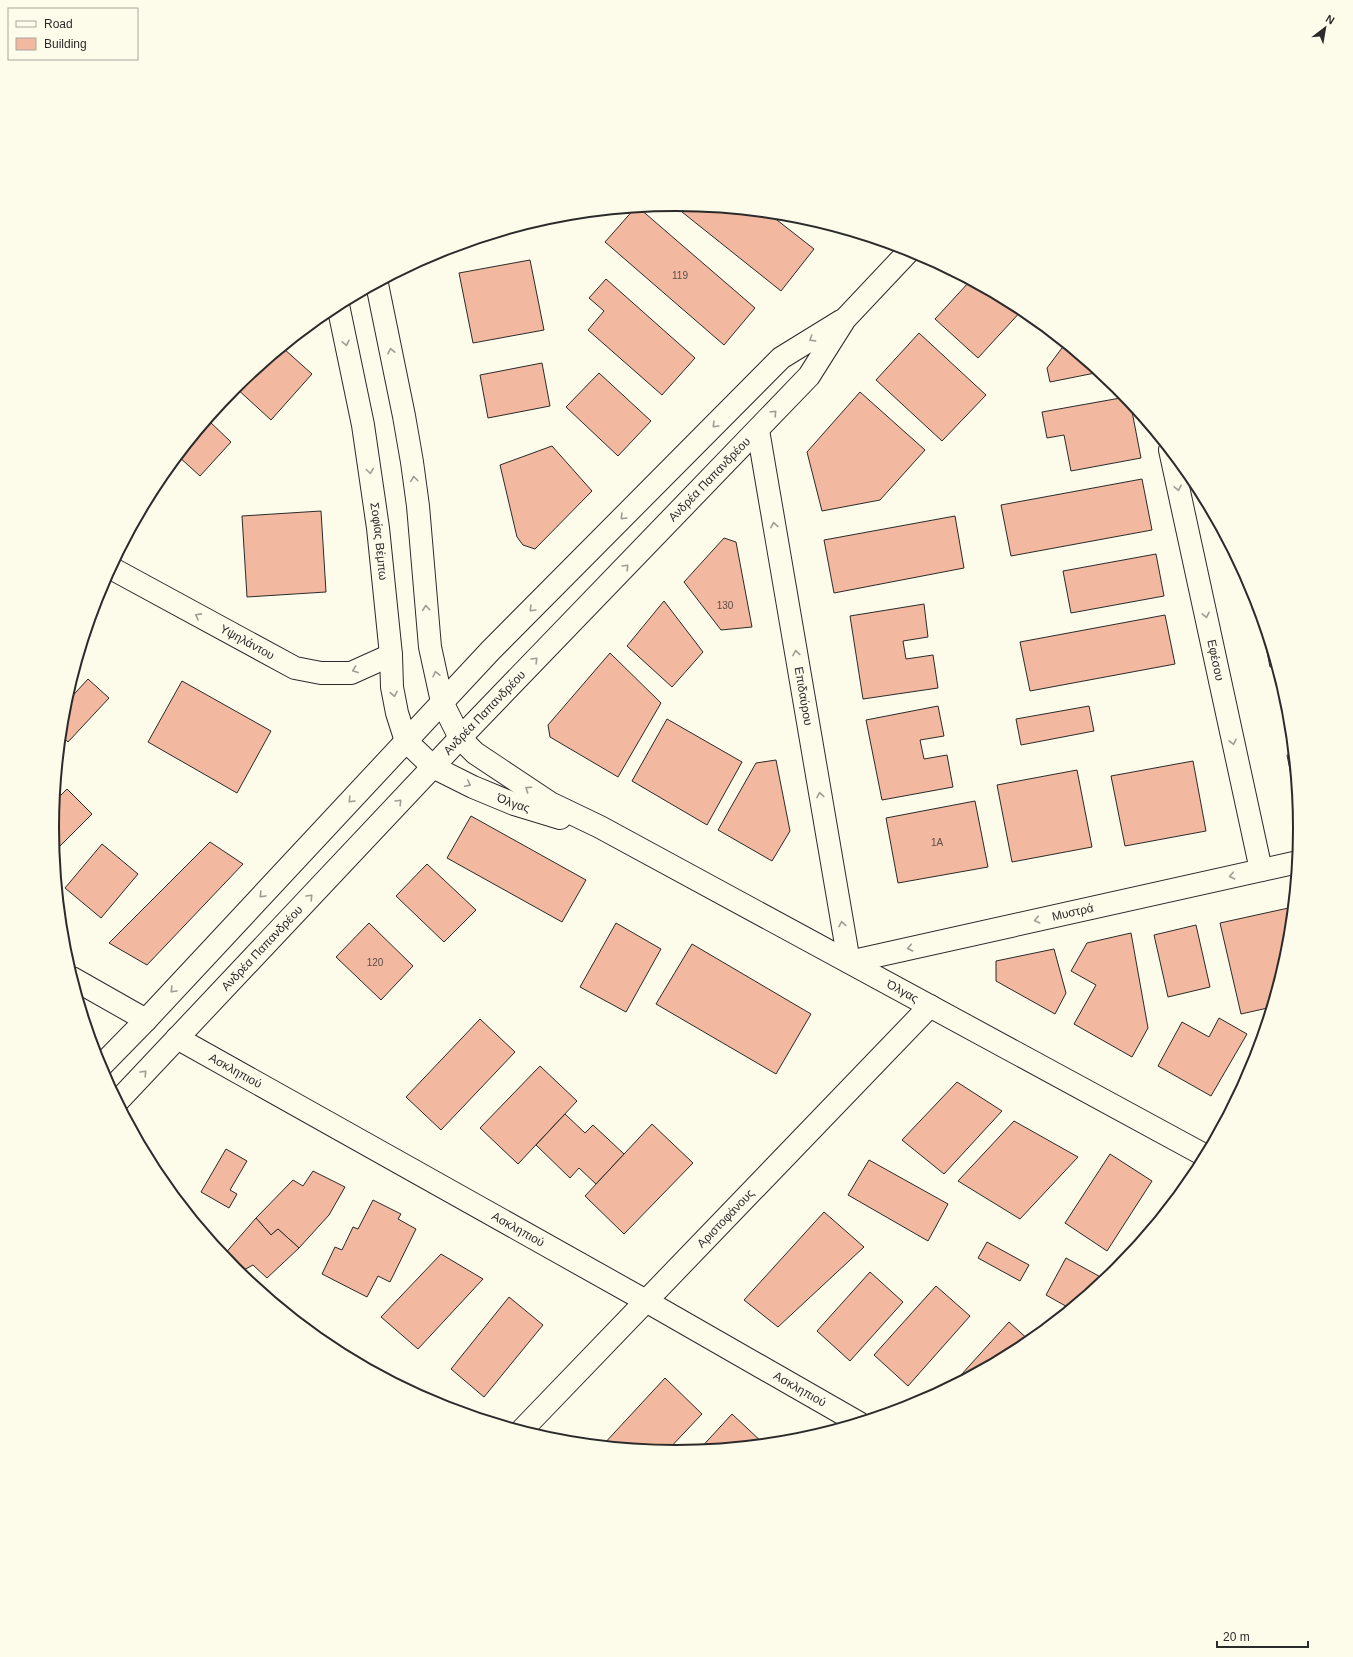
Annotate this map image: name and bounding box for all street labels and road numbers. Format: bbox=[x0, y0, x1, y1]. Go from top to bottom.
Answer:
street label: Ανδρέα Παπανδρέου bbox=[666, 434, 753, 524]
street label: Σοφίας Βέμπω bbox=[367, 501, 390, 581]
street label: Υψηλάντου bbox=[218, 622, 277, 662]
street label: Εφέσου bbox=[1204, 638, 1227, 682]
street label: Επιδαύρου bbox=[792, 666, 815, 727]
street label: Ανδρέα Παπανδρέου bbox=[441, 668, 528, 758]
street label: Όλγας bbox=[494, 790, 532, 815]
street label: Μυστρά bbox=[1051, 901, 1095, 924]
street label: Ανδρέα Παπανδρέου bbox=[219, 903, 305, 994]
street label: Όλγας bbox=[883, 977, 921, 1006]
street label: Ασκληπιού bbox=[207, 1050, 264, 1091]
street label: Αριστοφάνους bbox=[694, 1186, 757, 1251]
street label: Ασκληπιού bbox=[489, 1209, 547, 1250]
street label: Ασκληπιού bbox=[771, 1369, 829, 1410]

